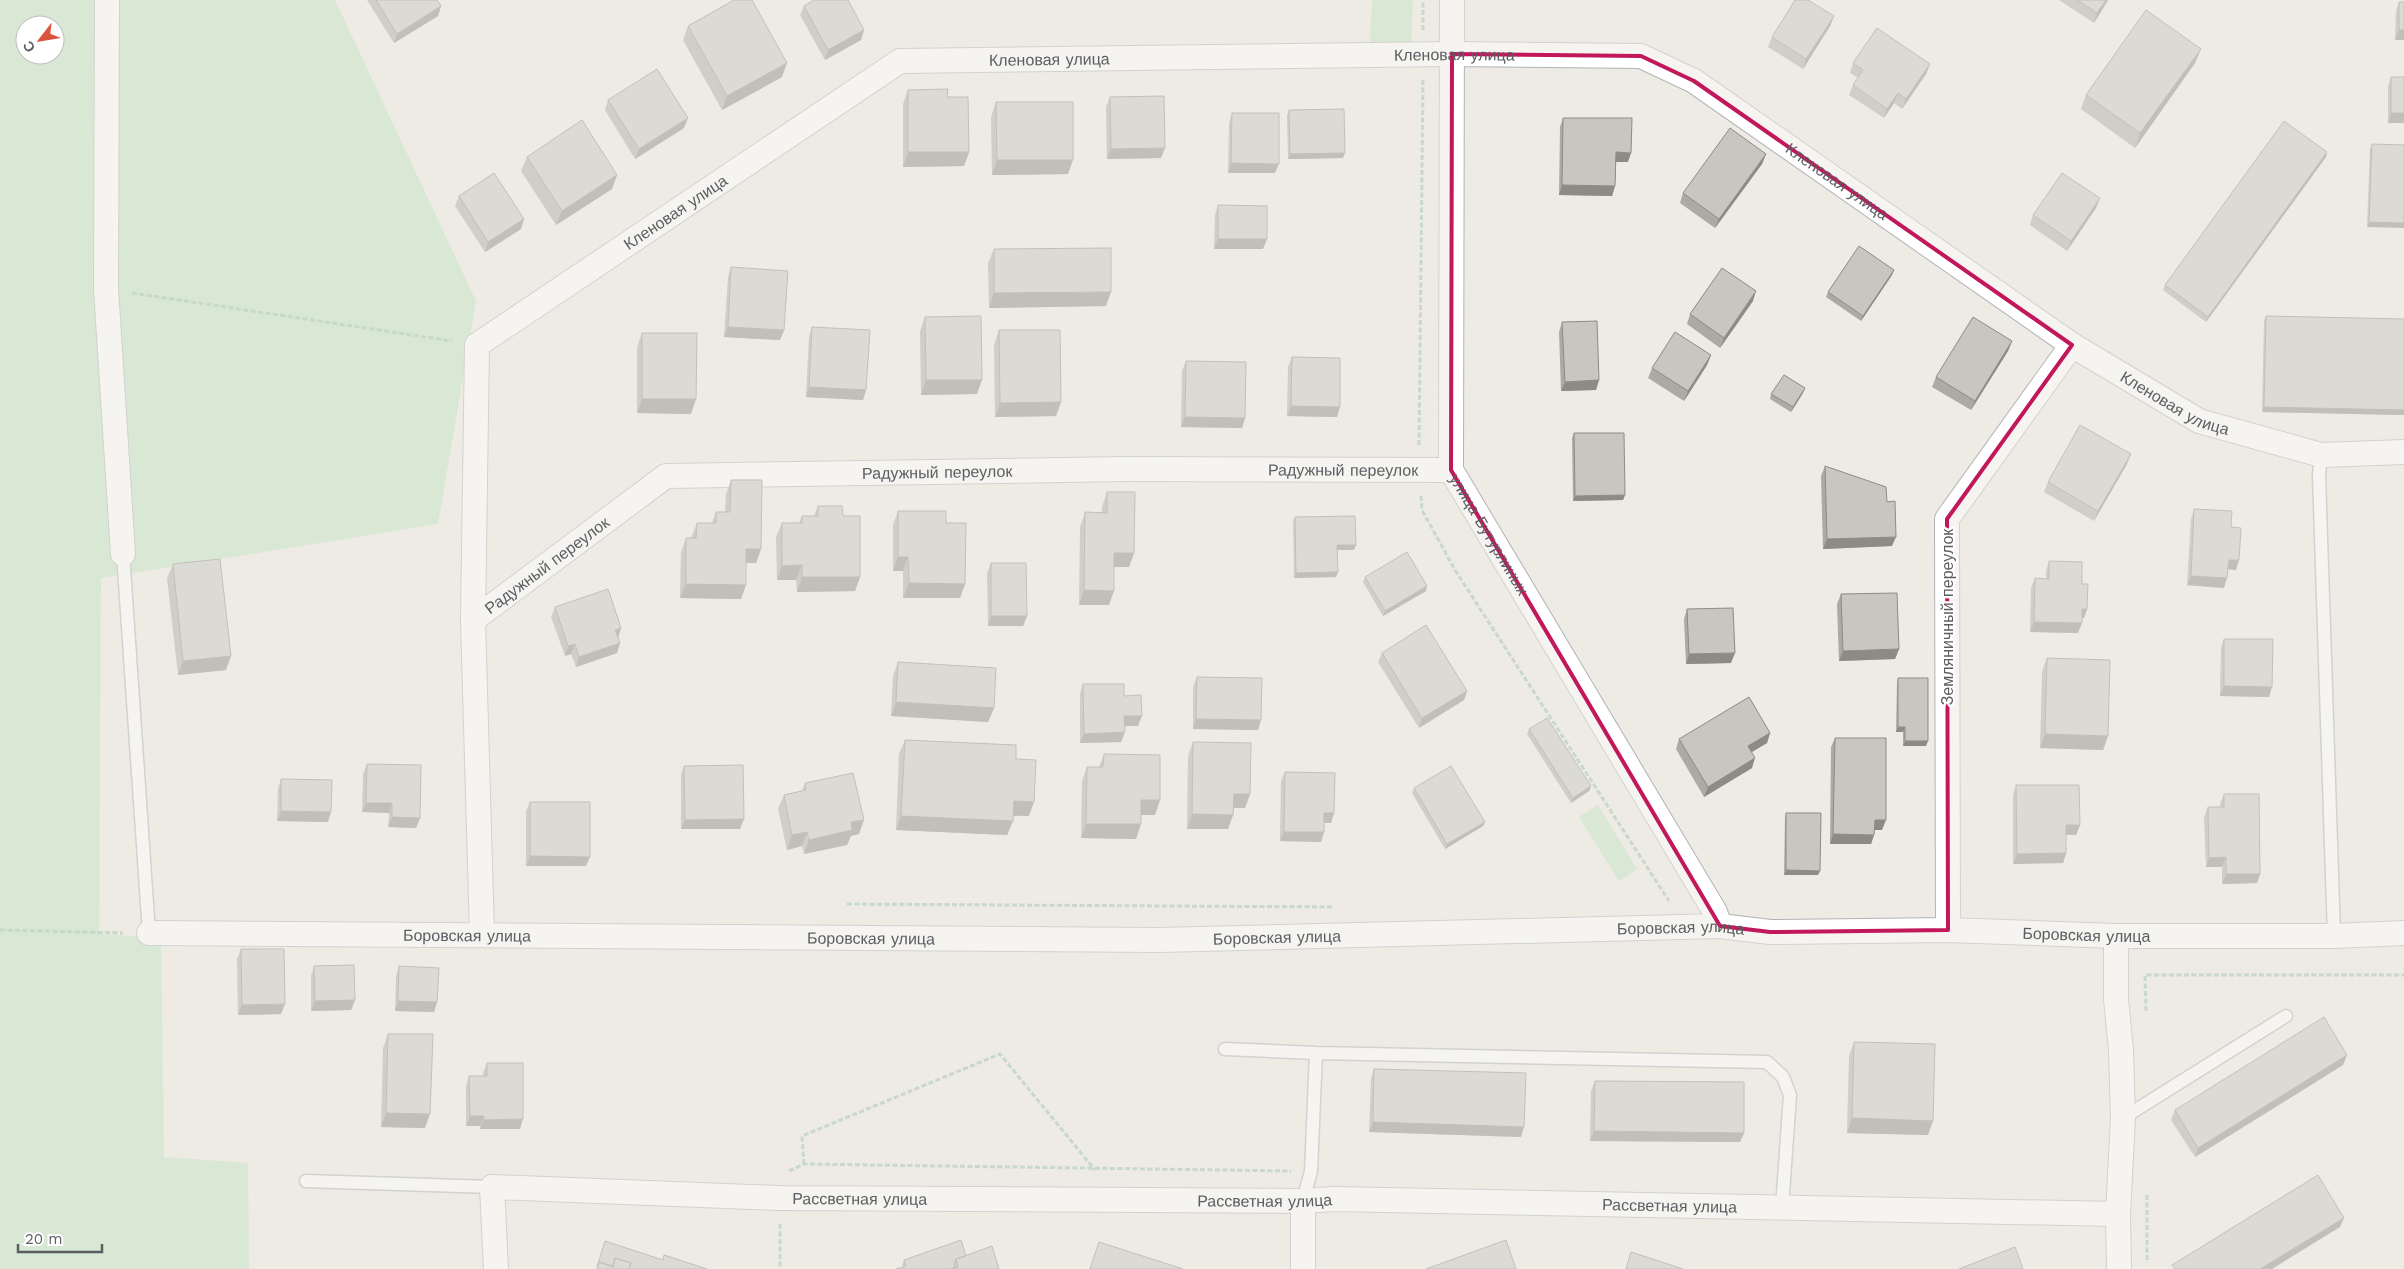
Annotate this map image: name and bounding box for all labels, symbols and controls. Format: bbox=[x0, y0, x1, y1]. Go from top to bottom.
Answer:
north arrow bbox=[15, 15, 65, 65]
text: С bbox=[19, 38, 38, 55]
street label: Кленовая улица bbox=[1394, 44, 1515, 64]
street label: Кленовая улица bbox=[989, 49, 1110, 69]
street label: Кленовая улица bbox=[1782, 139, 1892, 223]
street label: Кленовая улица bbox=[620, 170, 731, 253]
street label: Кленовая улица bbox=[2117, 367, 2231, 438]
street label: Радужный переулок bbox=[1268, 460, 1419, 479]
street label: Радужный переулок bbox=[862, 461, 1013, 483]
street label: улица Бутурлиных bbox=[1446, 470, 1533, 598]
street label: Радужный переулок bbox=[481, 512, 613, 618]
street label: Земляничный переулок bbox=[1938, 528, 1957, 705]
street label: Боровская улица bbox=[1617, 916, 1746, 938]
street label: Боровская улица bbox=[2022, 923, 2150, 946]
street label: Боровская улица bbox=[403, 925, 531, 945]
street label: Боровская улица bbox=[1213, 926, 1341, 948]
street label: Боровская улица bbox=[807, 928, 935, 948]
street label: Рассветная улица bbox=[792, 1189, 927, 1208]
street label: Рассветная улица bbox=[1197, 1190, 1333, 1211]
street label: Рассветная улица bbox=[1602, 1195, 1737, 1216]
scale bar bbox=[18, 1222, 101, 1254]
text: 20 m bbox=[25, 1230, 63, 1248]

